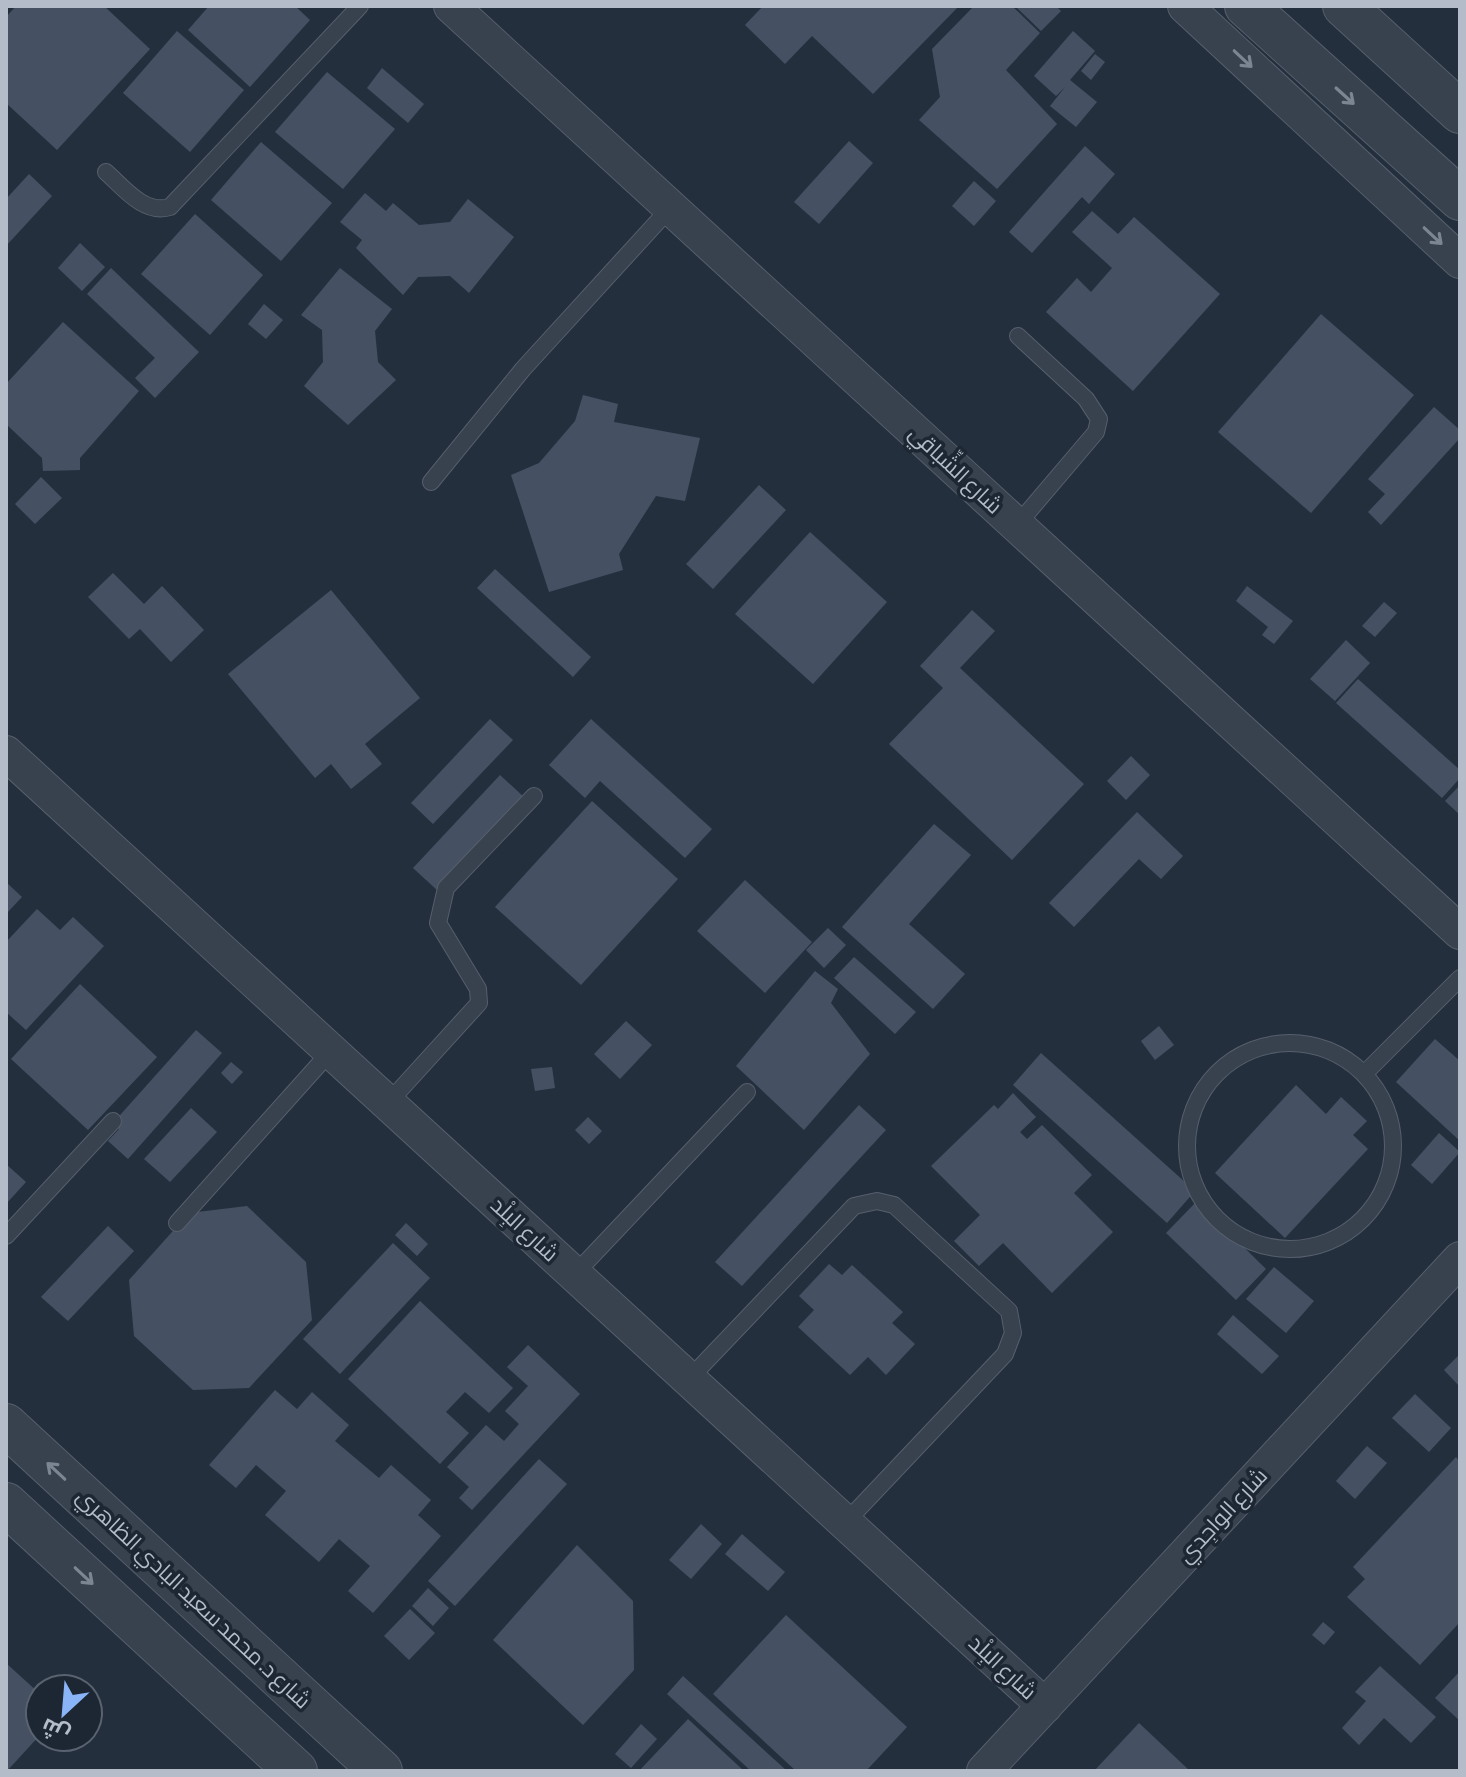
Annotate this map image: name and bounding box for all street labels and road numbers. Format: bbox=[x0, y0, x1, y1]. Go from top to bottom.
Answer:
street label: شارع الشِّباقي bbox=[901, 416, 1011, 522]
street label: شارع البِلْد bbox=[485, 1191, 564, 1268]
street label: شارع الواجِدي bbox=[1172, 1462, 1275, 1570]
street label: شارع د. محمد سعيد البادي الظاهري bbox=[69, 1483, 316, 1716]
street label: شارع البِلْد bbox=[963, 1629, 1042, 1706]

